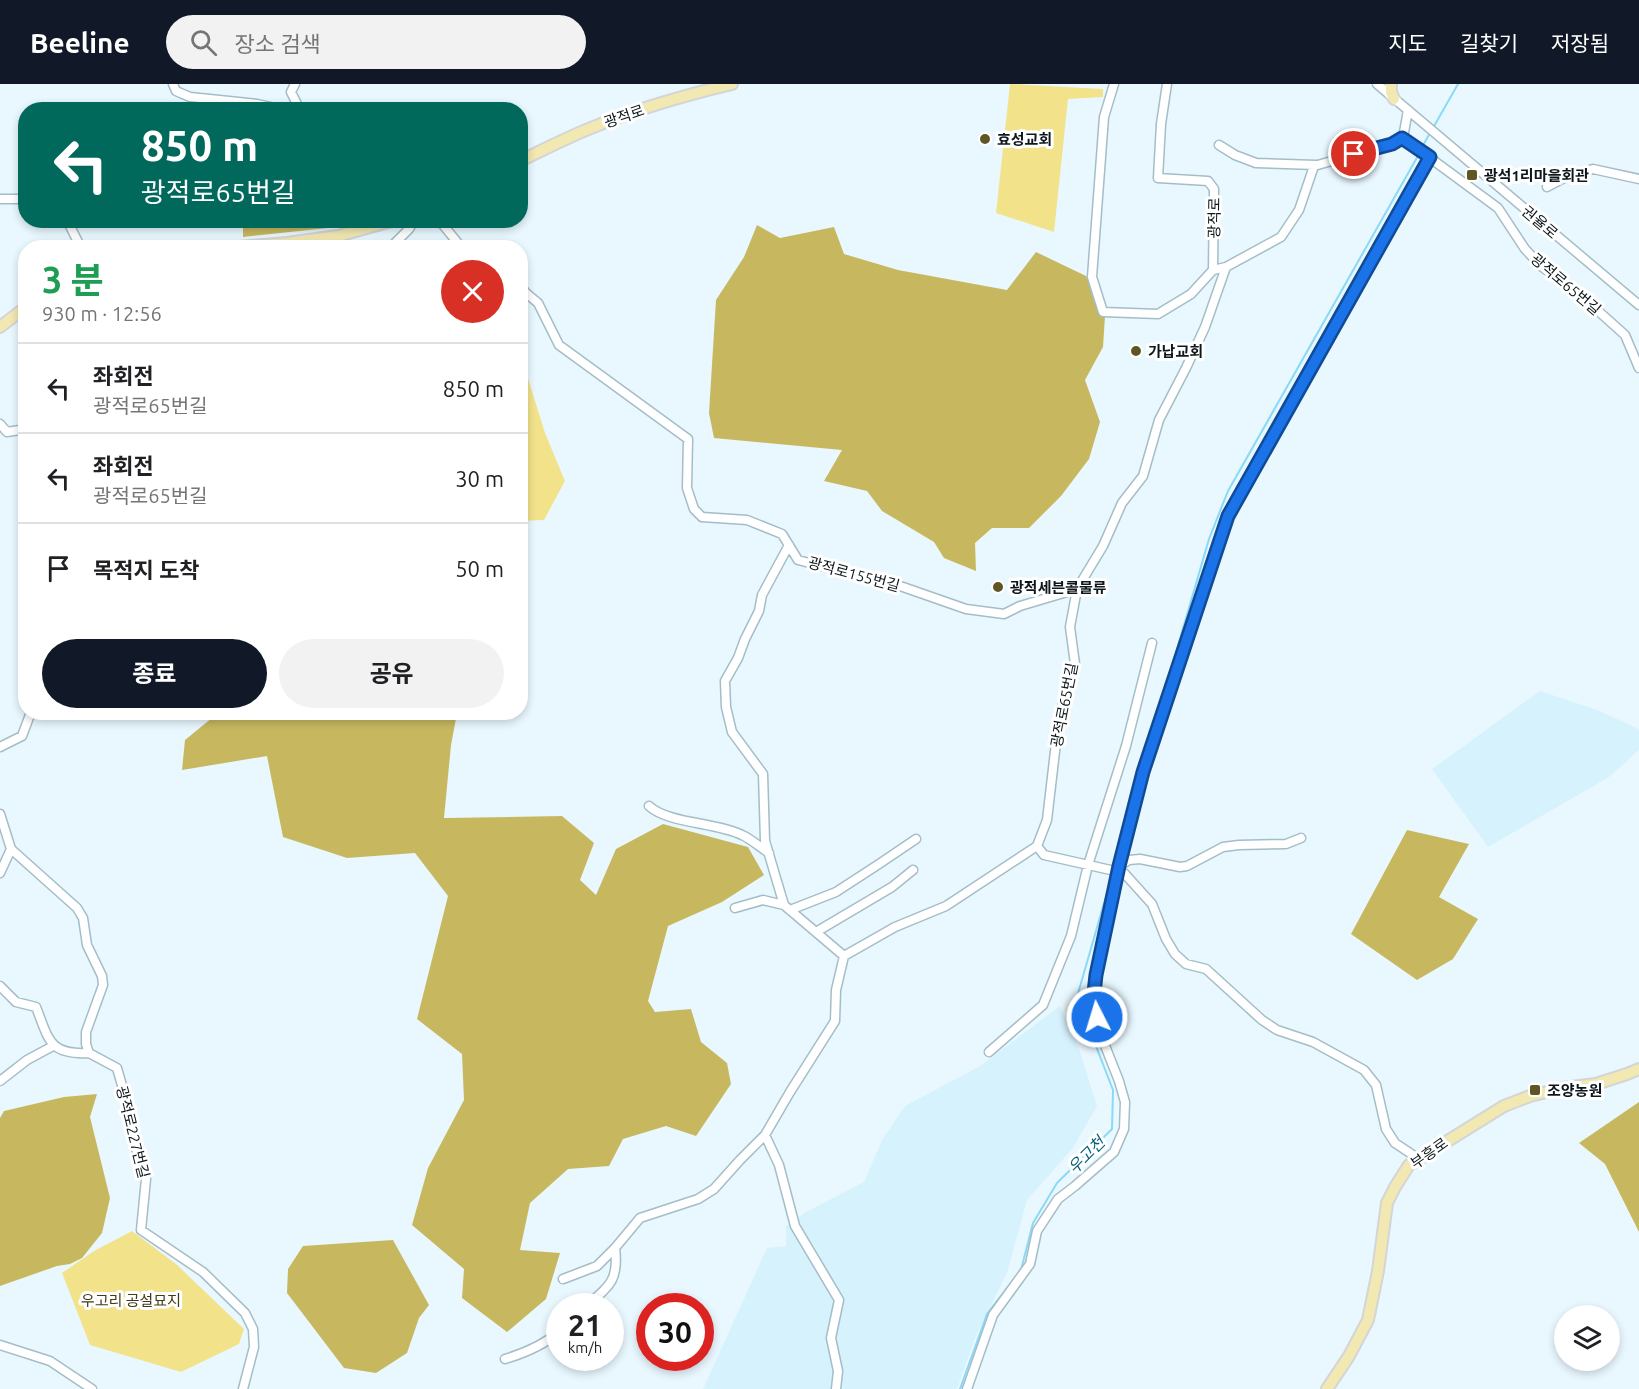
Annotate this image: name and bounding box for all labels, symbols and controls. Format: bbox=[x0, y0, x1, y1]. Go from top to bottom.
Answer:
search box bbox=[166, 15, 586, 69]
icon: search bbox=[187, 26, 220, 59]
text: Beeline bbox=[30, 27, 130, 58]
text: 장소 검색 bbox=[235, 31, 321, 56]
text: 지도 bbox=[1388, 31, 1427, 55]
text: 길찾기 bbox=[1460, 31, 1518, 55]
text: 저장됨 bbox=[1551, 31, 1609, 55]
street label: 광적로 bbox=[602, 101, 646, 131]
text: 850 m bbox=[141, 122, 258, 169]
icon: left bbox=[42, 126, 120, 204]
pin bbox=[1328, 128, 1379, 179]
place label: 효성교회 bbox=[997, 131, 1052, 148]
marker: 효성교회 bbox=[978, 132, 992, 146]
icon: arrive bbox=[1337, 137, 1370, 170]
place label: 광석1리마을회관 bbox=[1484, 167, 1589, 184]
marker: 광석1리마을회관 bbox=[1465, 168, 1479, 182]
text: 광적로65번길 bbox=[141, 177, 296, 207]
street label: 광적로 bbox=[1205, 197, 1223, 239]
street label: 권율로 bbox=[1519, 202, 1561, 242]
street label: 광적로65번길 bbox=[1528, 250, 1604, 318]
text: 3 분 bbox=[42, 259, 104, 300]
button: close bbox=[441, 260, 504, 323]
text: 930 m · 12:56 bbox=[42, 302, 162, 325]
place label: 가납교회 bbox=[1148, 343, 1203, 360]
marker: 가납교회 bbox=[1129, 344, 1143, 358]
text: 좌회전 bbox=[93, 363, 154, 388]
icon: left bbox=[42, 372, 75, 405]
text: 850 m bbox=[443, 376, 504, 401]
text: 광적로65번길 bbox=[93, 394, 208, 417]
text: 좌회전 bbox=[93, 453, 154, 478]
icon: left bbox=[42, 462, 75, 495]
text: 30 m bbox=[455, 466, 504, 491]
text: 광적로65번길 bbox=[93, 484, 208, 507]
icon: arrive bbox=[42, 552, 75, 585]
street label: 광적로155번길 bbox=[806, 554, 902, 594]
text: 50 m bbox=[455, 556, 504, 581]
text: 목적지 도착 bbox=[93, 557, 199, 582]
place label: 광적세븐콜물류 bbox=[1010, 579, 1107, 596]
marker: 광적세븐콜물류 bbox=[991, 580, 1005, 594]
button: 종료 bbox=[42, 639, 267, 708]
button: 공유 bbox=[279, 639, 504, 708]
street label: 광적로65번길 bbox=[1047, 661, 1081, 749]
position arrow bbox=[1065, 985, 1129, 1049]
place label: 조양농원 bbox=[1547, 1082, 1602, 1099]
marker: 조양농원 bbox=[1528, 1083, 1542, 1097]
street label: 광적로227번길 bbox=[113, 1084, 153, 1180]
water label: 우고천 bbox=[1064, 1131, 1110, 1177]
street label: 부흥로 bbox=[1407, 1134, 1451, 1172]
park label: 우고리 공설묘지 bbox=[81, 1292, 181, 1309]
speed limit sign: 30 bbox=[636, 1293, 714, 1371]
map controls bbox=[1554, 1305, 1620, 1371]
button: layers bbox=[1554, 1305, 1620, 1371]
text: 21 bbox=[568, 1308, 602, 1342]
text: km/h bbox=[568, 1339, 602, 1356]

